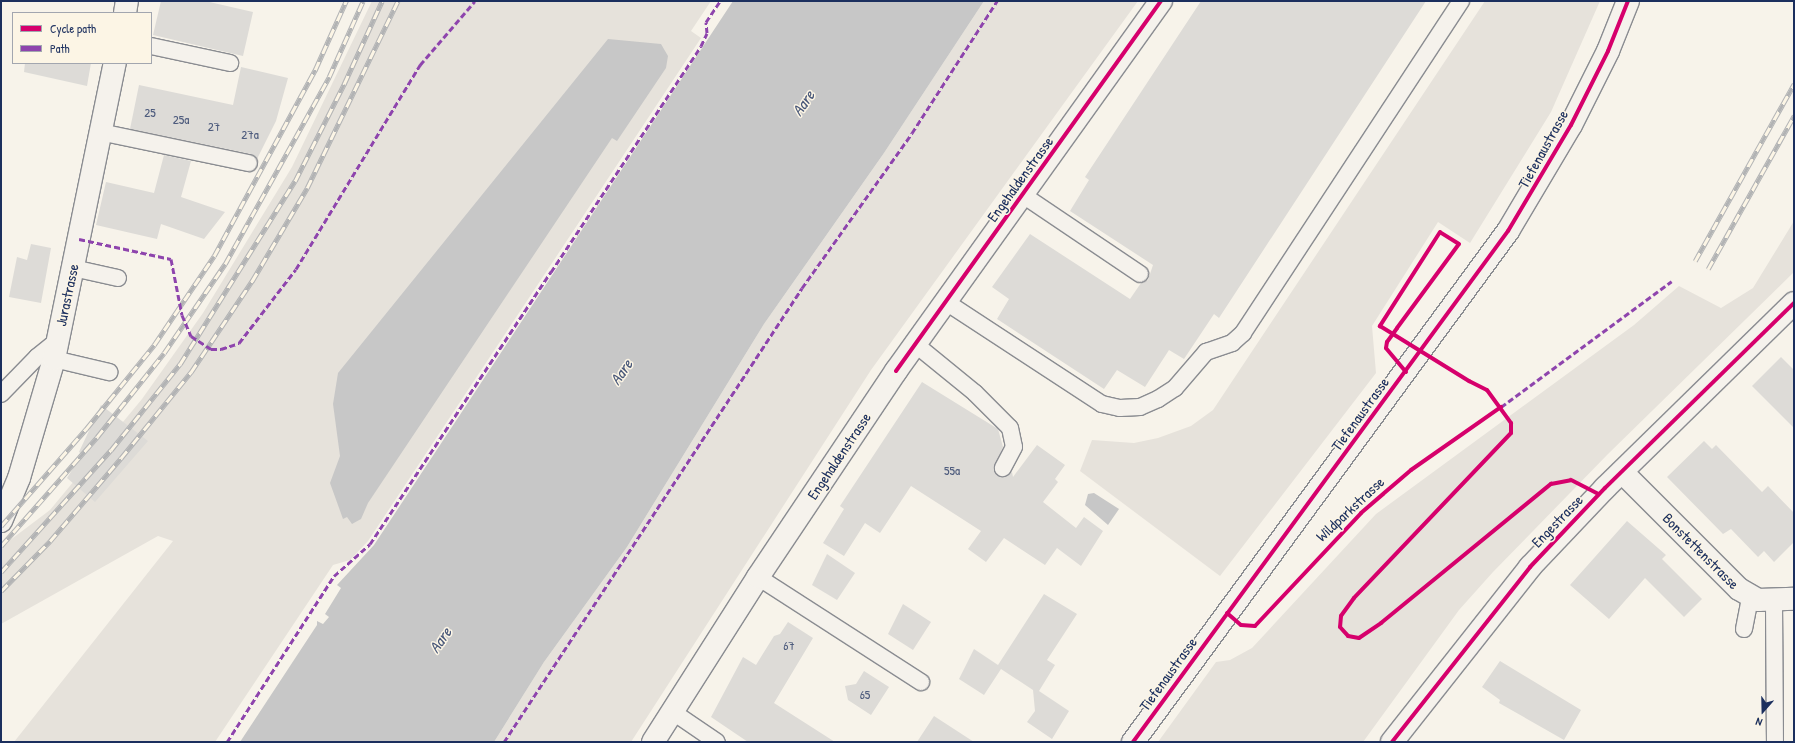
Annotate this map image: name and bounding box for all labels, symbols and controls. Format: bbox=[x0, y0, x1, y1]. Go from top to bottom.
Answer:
legend bbox=[12, 12, 152, 64]
text: Cycle path bbox=[50, 20, 96, 37]
text: Path bbox=[50, 40, 70, 57]
water label: Aare bbox=[788, 87, 818, 119]
house number: 25 bbox=[144, 104, 156, 120]
street label: Tiefenaustrasse bbox=[1514, 107, 1572, 191]
house number: 25a bbox=[173, 111, 189, 127]
house number: 27 bbox=[208, 118, 220, 134]
house number: 27a bbox=[241, 126, 259, 142]
street label: Engehaldenstrasse bbox=[983, 133, 1057, 225]
street label: Jurastrasse bbox=[52, 262, 82, 328]
water label: Aare bbox=[606, 356, 636, 388]
street label: Tiefenaustrasse bbox=[1327, 374, 1393, 454]
street label: Engehaldenstrasse bbox=[803, 409, 875, 503]
house number: 55a bbox=[944, 462, 960, 478]
street label: Wildparkstrasse bbox=[1312, 473, 1388, 545]
street label: Engestrasse bbox=[1528, 491, 1586, 551]
street label: Bonstettenstrasse bbox=[1659, 509, 1743, 593]
water label: Aare bbox=[425, 624, 455, 656]
street label: Tiefenaustrasse bbox=[1135, 634, 1201, 714]
house number: 67 bbox=[783, 637, 795, 653]
house number: 65 bbox=[860, 686, 870, 702]
north arrow bbox=[1743, 691, 1783, 731]
text: N bbox=[1754, 715, 1764, 730]

